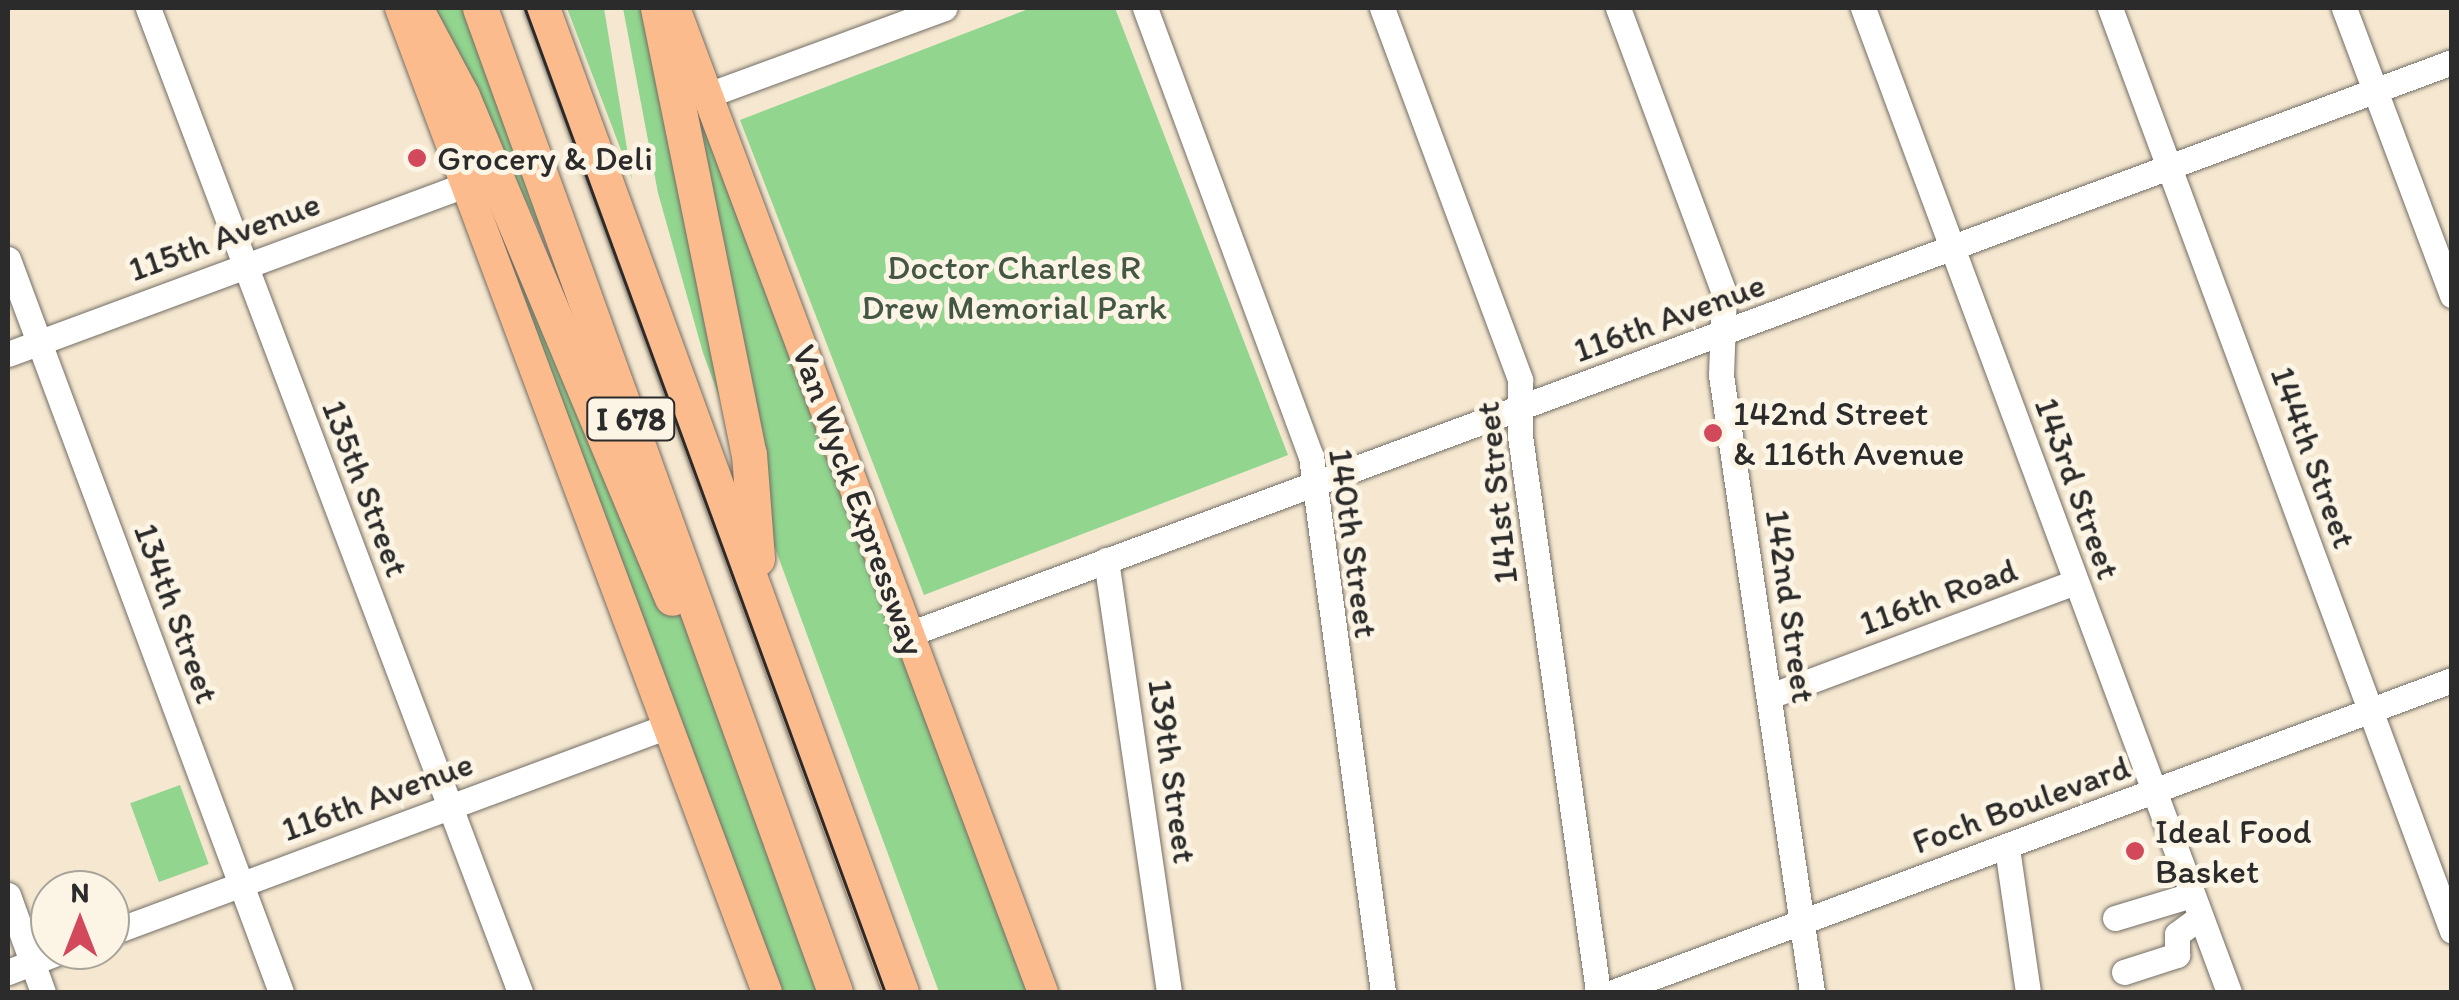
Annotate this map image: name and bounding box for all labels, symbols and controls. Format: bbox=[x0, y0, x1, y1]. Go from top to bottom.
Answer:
place label: Grocery & Deli bbox=[437, 137, 653, 179]
marker: Grocery & Deli bbox=[406, 147, 428, 169]
street label: 115th Avenue bbox=[123, 182, 325, 290]
park label: Doctor Charles R Drew Memorial Park bbox=[862, 246, 1166, 328]
street label: 116th Avenue bbox=[1568, 263, 1770, 371]
street label: Van Wyck Expressway bbox=[784, 340, 934, 660]
street label: 144th Street bbox=[2262, 361, 2366, 553]
road number: I 678 bbox=[586, 392, 676, 446]
place label: 142nd Street & 116th Avenue bbox=[1733, 392, 1963, 474]
street label: 143rd Street bbox=[2026, 392, 2130, 584]
street label: 135th Street bbox=[313, 394, 419, 582]
street label: 141st Street bbox=[1466, 400, 1526, 586]
marker: 142nd Street & 116th Avenue bbox=[1702, 422, 1724, 444]
street label: 140th Street bbox=[1320, 446, 1388, 640]
street label: 142nd Street bbox=[1757, 507, 1825, 705]
street label: 134th Street bbox=[125, 518, 229, 708]
street label: 116th Road bbox=[1853, 548, 2023, 644]
street label: 139th Street bbox=[1139, 676, 1207, 866]
street label: 116th Avenue bbox=[276, 742, 478, 850]
street label: Foch Boulevard bbox=[1905, 745, 2137, 863]
place label: Ideal Food Basket bbox=[2155, 810, 2311, 892]
marker: Ideal Food Basket bbox=[2124, 840, 2146, 862]
north arrow bbox=[30, 870, 130, 970]
text: N bbox=[71, 875, 89, 909]

